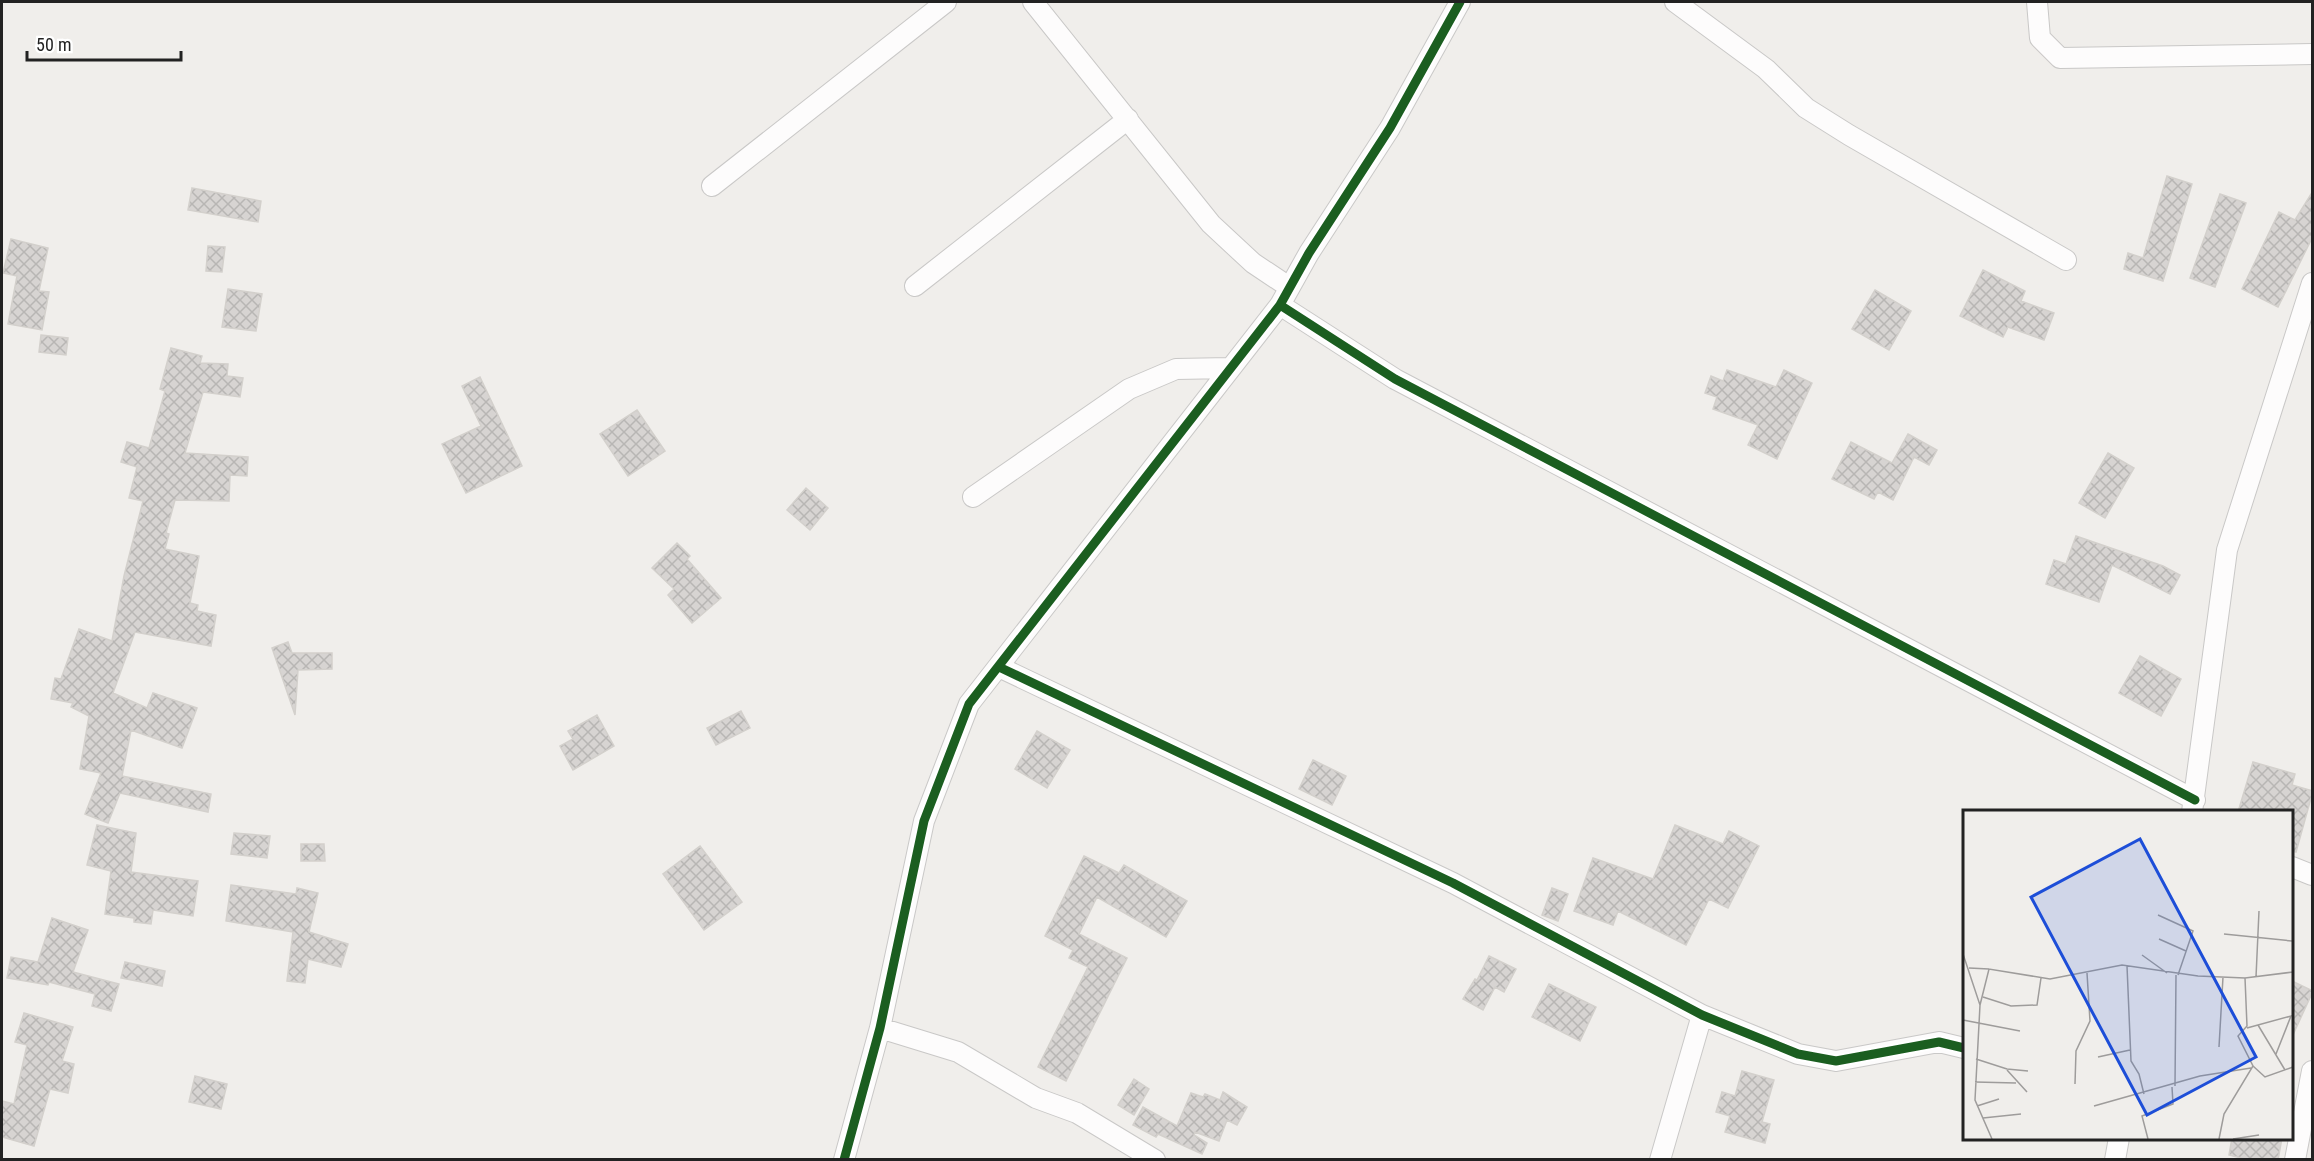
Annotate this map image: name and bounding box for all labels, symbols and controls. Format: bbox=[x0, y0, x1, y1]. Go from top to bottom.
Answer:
scale bar bbox=[27, 24, 182, 62]
text: 50 m bbox=[36, 34, 71, 55]
inset map bbox=[1963, 810, 2293, 1140]

